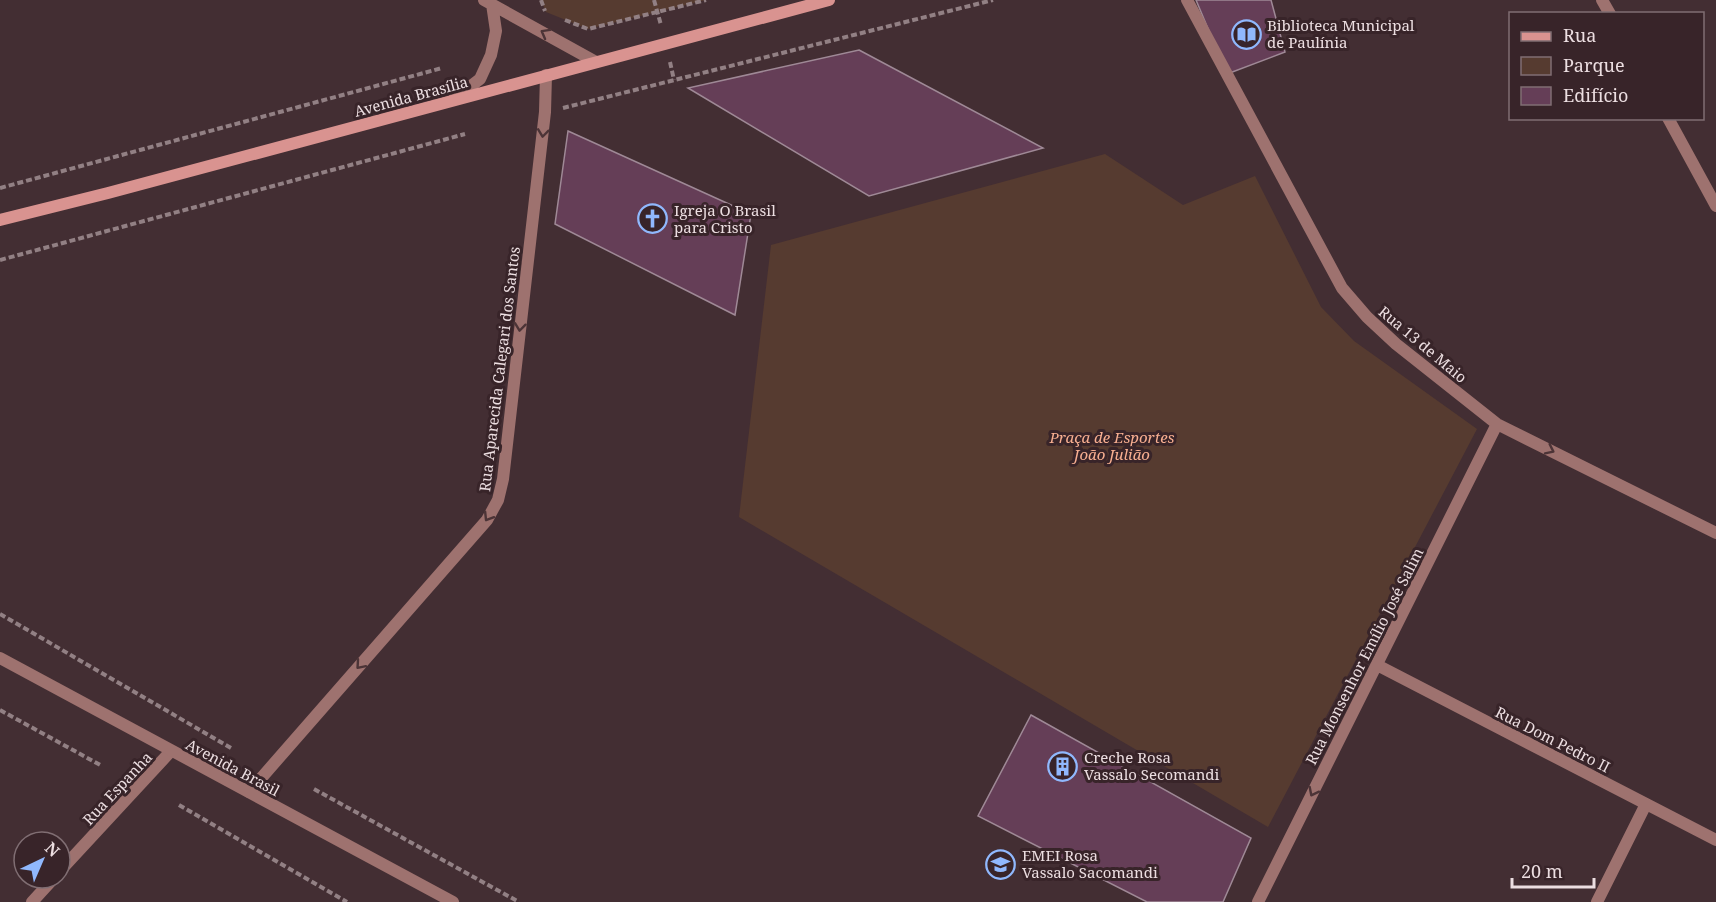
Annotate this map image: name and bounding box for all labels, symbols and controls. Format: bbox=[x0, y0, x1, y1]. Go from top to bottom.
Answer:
legend bbox=[1509, 12, 1704, 120]
place label: Biblioteca Municipal de Paulínia bbox=[1267, 15, 1415, 52]
library icon: Biblioteca Municipal de Paulínia bbox=[1230, 18, 1262, 50]
text: Rua bbox=[1563, 23, 1596, 47]
one-way arrow bbox=[540, 29, 551, 40]
text: Parque bbox=[1563, 53, 1625, 77]
street label: Avenida Brasília bbox=[352, 71, 470, 121]
text: Edifício bbox=[1563, 83, 1628, 107]
one-way arrow bbox=[537, 128, 549, 137]
place label: Igreja O Brasil para Cristo bbox=[674, 200, 776, 237]
church icon: Igreja O Brasil para Cristo bbox=[637, 203, 669, 235]
street label: Rua Aparecida Calegari dos Santos bbox=[474, 245, 524, 493]
street label: Rua 13 de Maio bbox=[1375, 301, 1471, 387]
one-way arrow bbox=[514, 322, 527, 331]
park label: Praça de Esportes João Julião bbox=[1048, 427, 1175, 464]
one-way arrow bbox=[1543, 443, 1554, 454]
one-way arrow bbox=[483, 511, 495, 521]
street label: Rua Monsenhor Emílio José Salim bbox=[1300, 544, 1428, 768]
one-way arrow bbox=[357, 658, 368, 669]
street label: Rua Dom Pedro II bbox=[1492, 701, 1614, 777]
street label: Avenida Brasil bbox=[183, 734, 284, 800]
street label: Rua Espanha bbox=[78, 747, 156, 829]
place label: Creche Rosa Vassalo Secomandi bbox=[1084, 747, 1220, 784]
building icon: Creche Rosa Vassalo Secomandi bbox=[1047, 750, 1079, 782]
one-way arrow bbox=[1308, 786, 1320, 797]
north arrow bbox=[12, 830, 72, 890]
text: N bbox=[40, 837, 65, 862]
place label: EMEI Rosa Vassalo Sacomandi bbox=[1022, 845, 1158, 882]
school or university icon: EMEI Rosa Vassalo Sacomandi bbox=[985, 848, 1017, 880]
scale bar bbox=[1512, 851, 1594, 889]
text: 20 m bbox=[1521, 859, 1563, 883]

